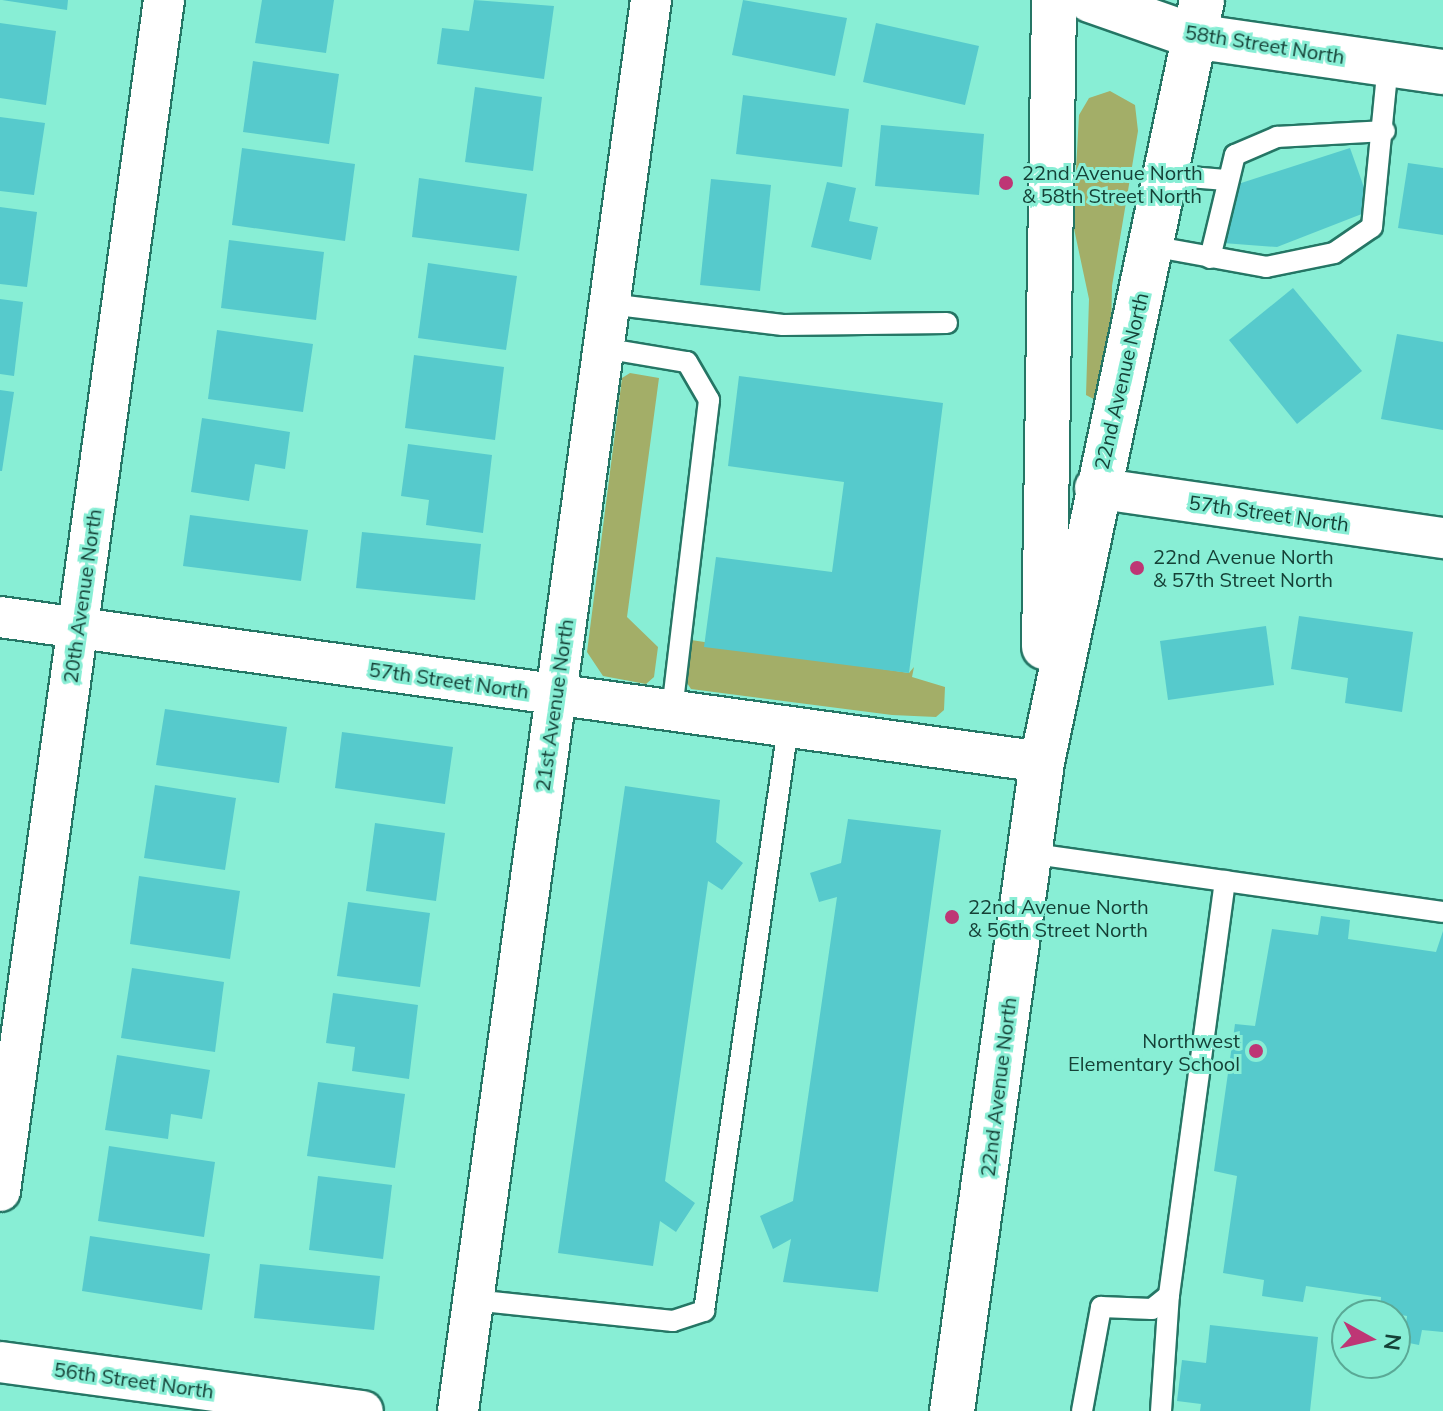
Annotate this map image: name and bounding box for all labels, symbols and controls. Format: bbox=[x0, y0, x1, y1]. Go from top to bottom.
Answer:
street label: 58th Street North bbox=[1183, 20, 1347, 68]
place label: 22nd Avenue North & 58th Street North bbox=[1022, 160, 1203, 207]
marker: 22nd Avenue North & 58th Street North bbox=[997, 174, 1015, 192]
street label: 22nd Avenue North bbox=[1089, 290, 1153, 472]
street label: 57th Street North bbox=[1187, 490, 1351, 536]
street label: 20th Avenue North bbox=[58, 507, 106, 685]
place label: 22nd Avenue North & 57th Street North bbox=[1153, 544, 1334, 591]
marker: 22nd Avenue North & 57th Street North bbox=[1128, 559, 1146, 577]
street label: 21st Avenue North bbox=[530, 617, 578, 793]
street label: 57th Street North bbox=[367, 657, 531, 703]
place label: 22nd Avenue North & 56th Street North bbox=[968, 894, 1149, 941]
marker: 22nd Avenue North & 56th Street North bbox=[943, 908, 961, 926]
street label: 22nd Avenue North bbox=[975, 996, 1021, 1178]
place label: Northwest Elementary School bbox=[1068, 1028, 1240, 1075]
marker: Northwest Elementary School bbox=[1247, 1042, 1265, 1060]
north arrow bbox=[1331, 1299, 1411, 1379]
text: N bbox=[1378, 1332, 1408, 1352]
street label: 56th Street North bbox=[52, 1357, 216, 1403]

